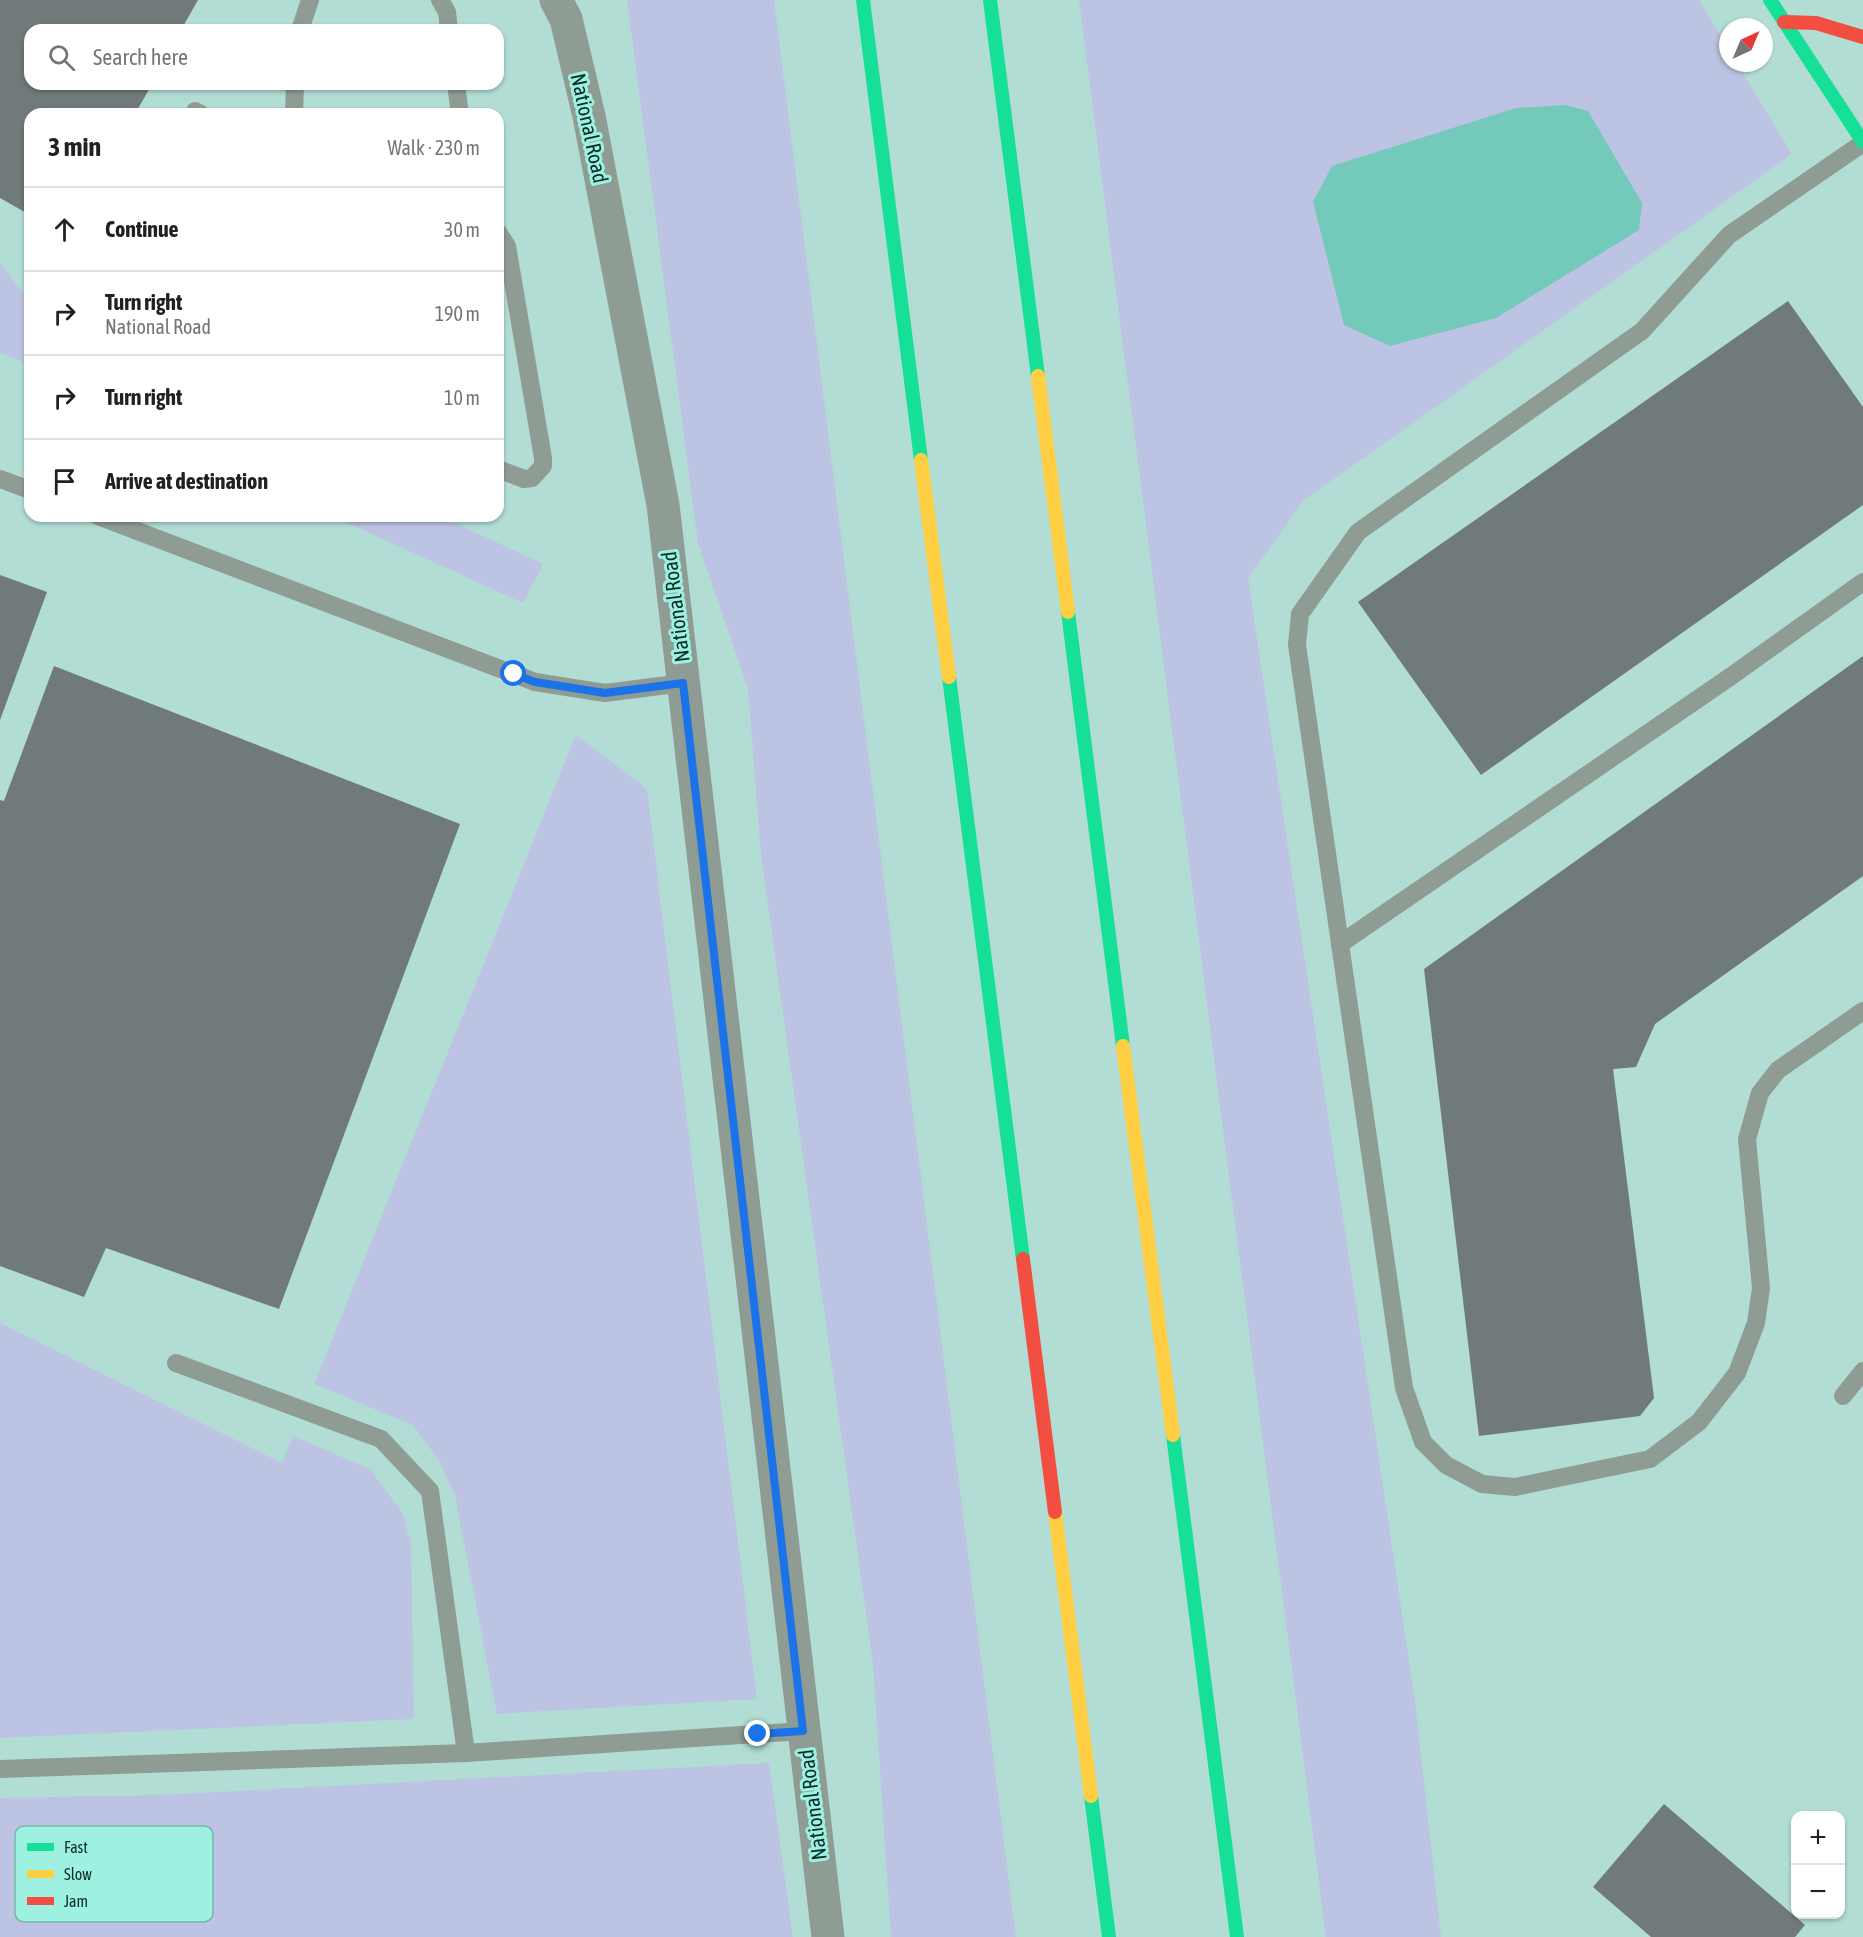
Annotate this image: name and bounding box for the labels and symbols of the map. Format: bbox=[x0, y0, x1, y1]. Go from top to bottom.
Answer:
north arrow bbox=[1719, 18, 1773, 72]
street label: National Road bbox=[567, 71, 613, 185]
street label: National Road bbox=[656, 550, 694, 664]
route start bbox=[500, 660, 526, 686]
route end bbox=[744, 1720, 770, 1746]
street label: National Road bbox=[793, 1748, 831, 1862]
legend bbox=[15, 1826, 213, 1922]
text: Fast bbox=[64, 1838, 88, 1856]
text: Slow bbox=[64, 1865, 92, 1883]
text: Jam bbox=[64, 1892, 88, 1910]

